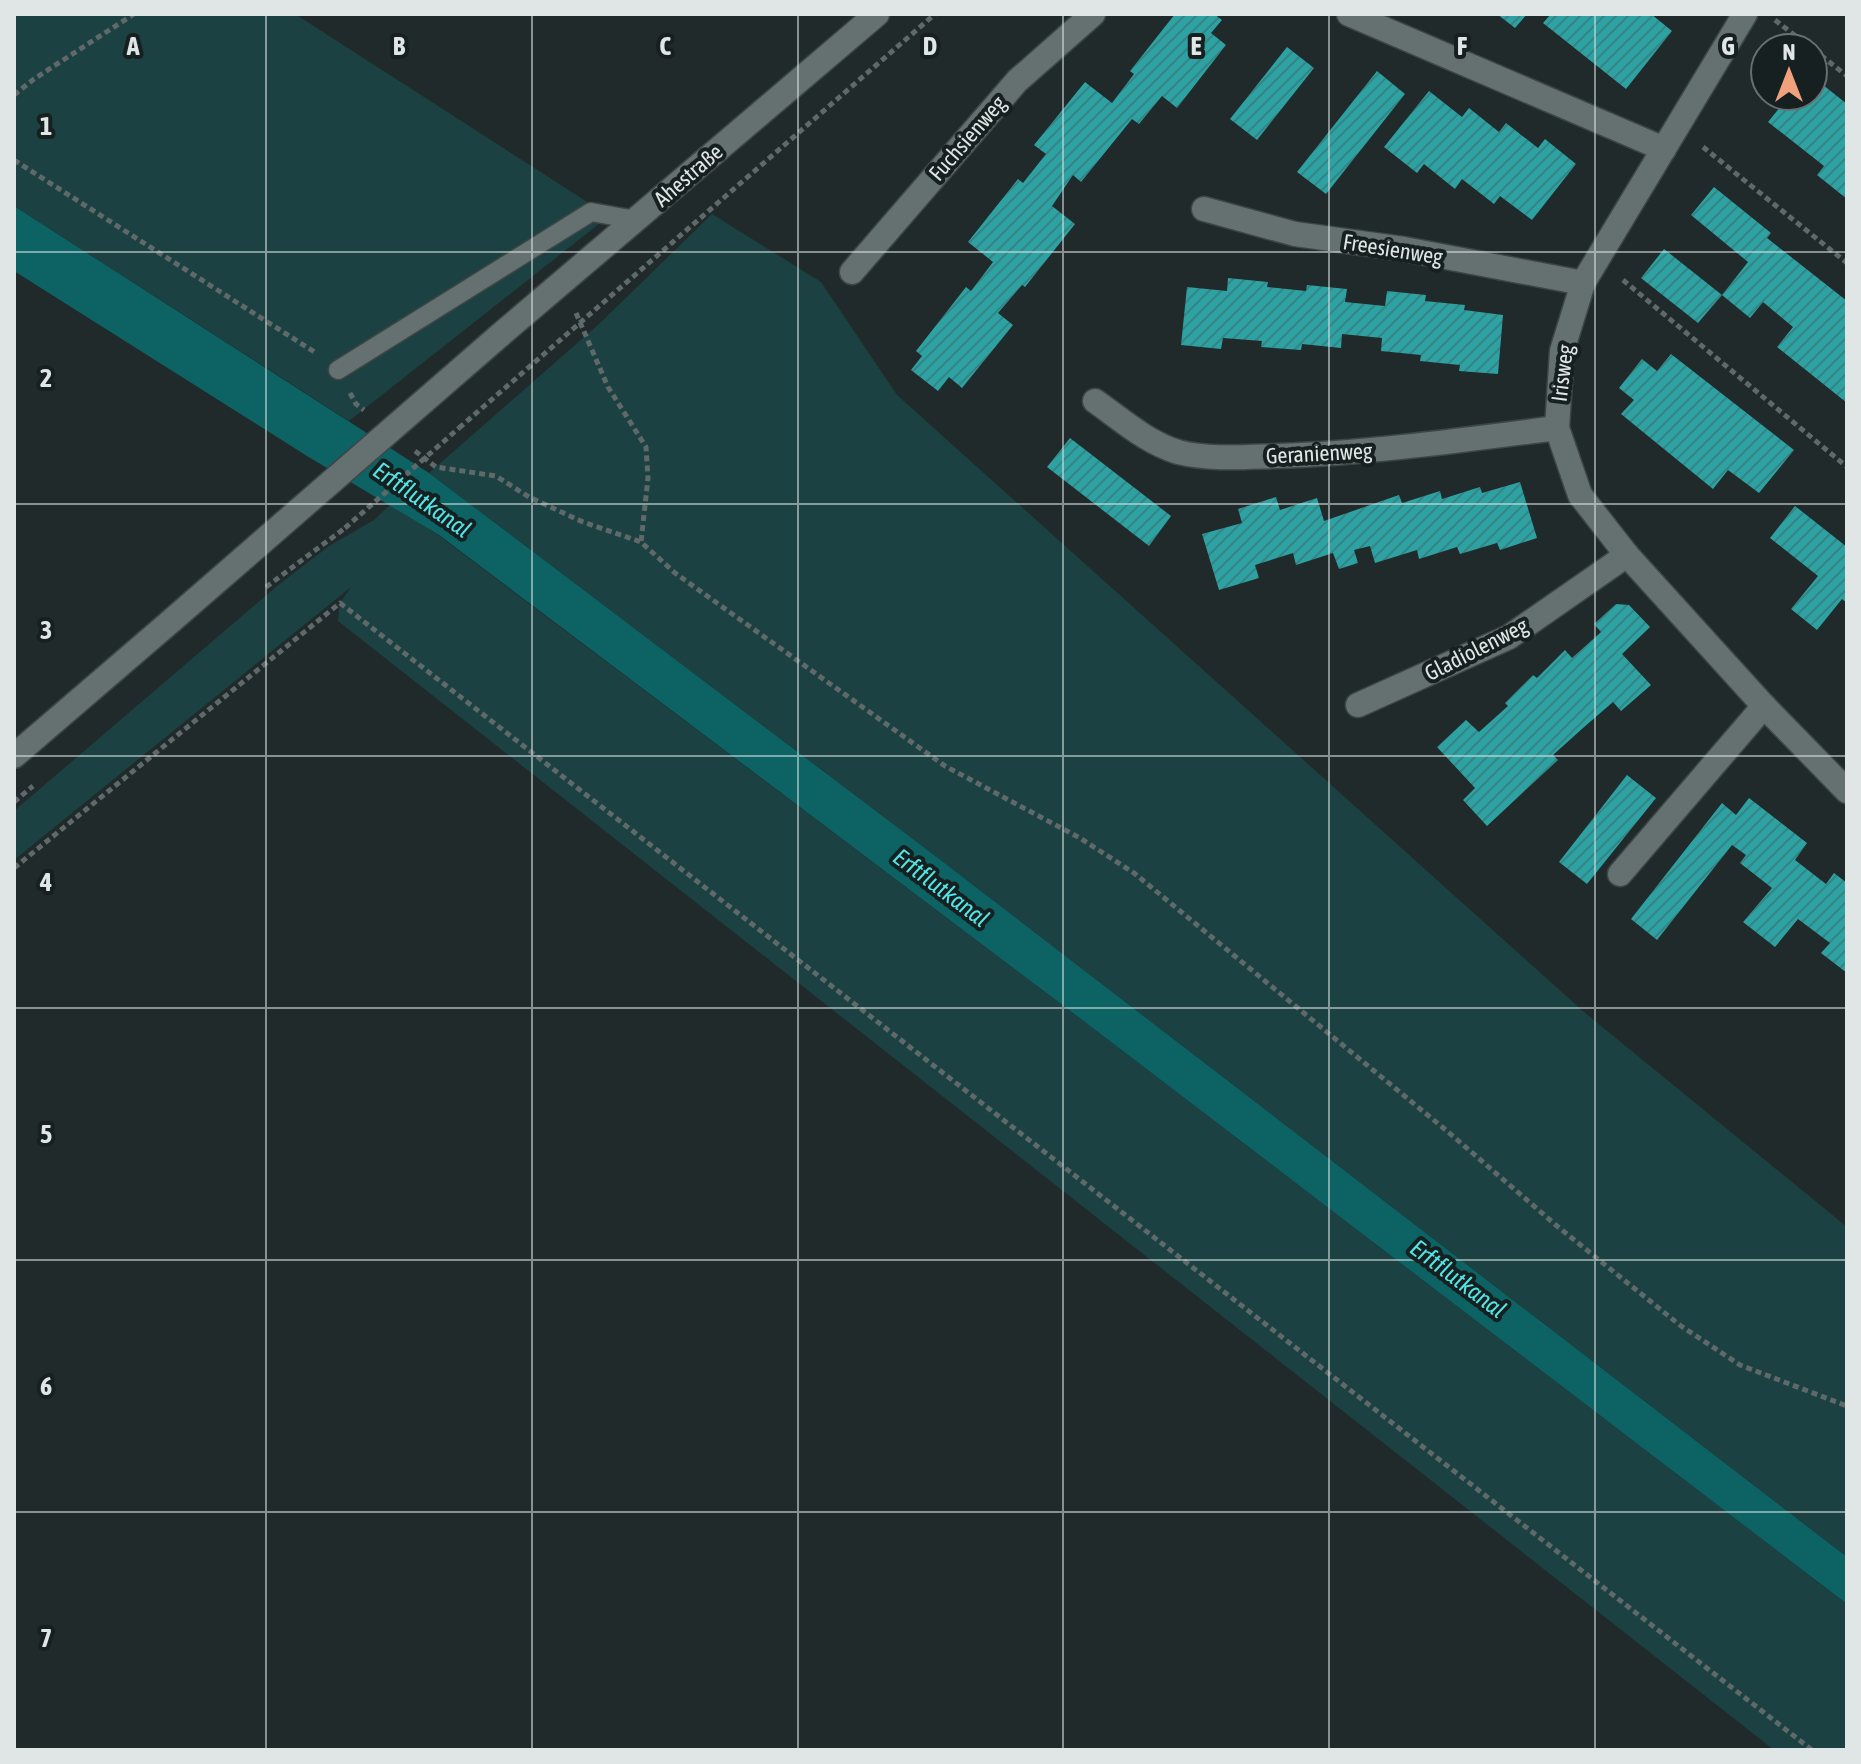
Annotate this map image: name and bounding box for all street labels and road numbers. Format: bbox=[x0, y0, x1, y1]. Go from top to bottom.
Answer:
street label: Fuchsienweg bbox=[923, 90, 1011, 186]
street label: Ahestraße bbox=[648, 138, 728, 212]
street label: Freesienweg bbox=[1341, 228, 1445, 270]
street label: Irisweg bbox=[1546, 342, 1578, 403]
street label: Geranienweg bbox=[1265, 437, 1373, 469]
street label: Gladiolenweg bbox=[1420, 612, 1532, 686]

